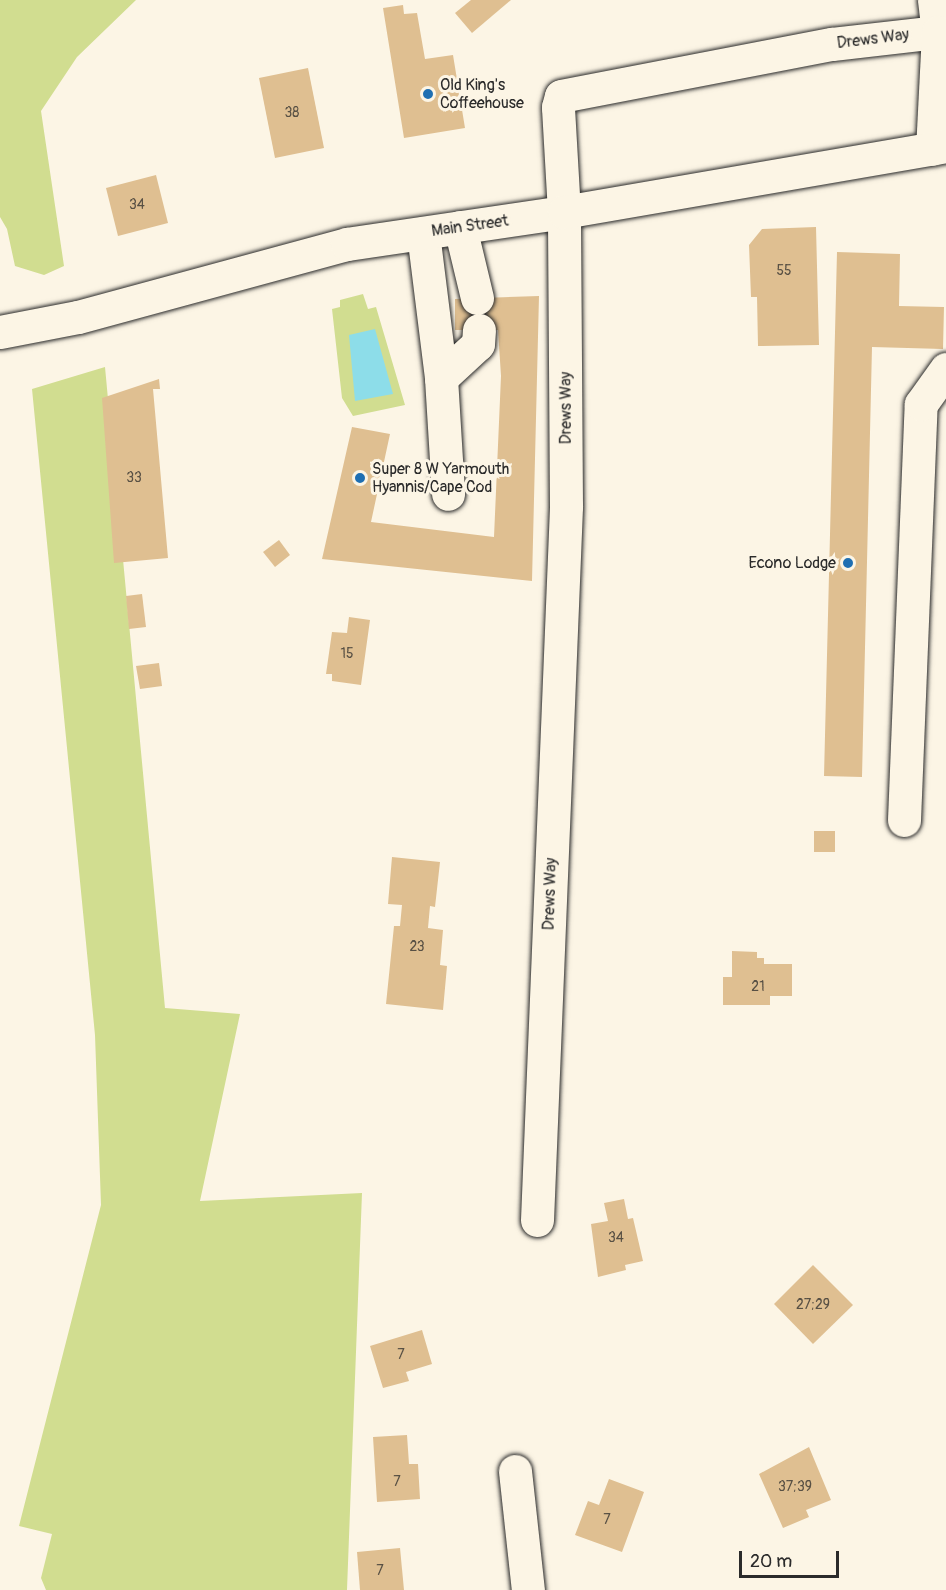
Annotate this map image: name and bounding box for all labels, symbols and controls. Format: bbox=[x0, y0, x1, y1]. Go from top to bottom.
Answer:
street label: Drews Way bbox=[836, 25, 910, 53]
place label: Old King's Coffeehouse bbox=[440, 75, 524, 113]
marker: Old King's Coffeehouse bbox=[421, 87, 435, 101]
house number: 38 bbox=[285, 105, 299, 121]
house number: 34 bbox=[129, 197, 145, 213]
street label: Main Street bbox=[430, 211, 510, 241]
house number: 55 bbox=[776, 263, 792, 279]
street label: Drews Way bbox=[556, 372, 576, 444]
place label: Super 8 W Yarmouth Hyannis/Cape Cod bbox=[372, 459, 509, 497]
house number: 33 bbox=[126, 470, 142, 486]
marker: Super 8 W Yarmouth Hyannis/Cape Cod bbox=[353, 471, 367, 485]
place label: Econo Lodge bbox=[748, 553, 836, 573]
marker: Econo Lodge bbox=[841, 556, 855, 570]
house number: 15 bbox=[340, 646, 354, 662]
street label: Drews Way bbox=[539, 857, 561, 931]
house number: 23 bbox=[409, 939, 425, 955]
house number: 21 bbox=[751, 979, 765, 995]
house number: 34 bbox=[608, 1230, 624, 1246]
house number: 27;29 bbox=[796, 1297, 830, 1313]
house number: 7 bbox=[397, 1347, 405, 1363]
house number: 7 bbox=[393, 1474, 401, 1490]
house number: 37;39 bbox=[778, 1479, 812, 1495]
house number: 7 bbox=[603, 1512, 611, 1528]
scale bar bbox=[742, 1539, 842, 1577]
text: 20 m bbox=[750, 1550, 792, 1573]
house number: 7 bbox=[376, 1563, 384, 1579]

